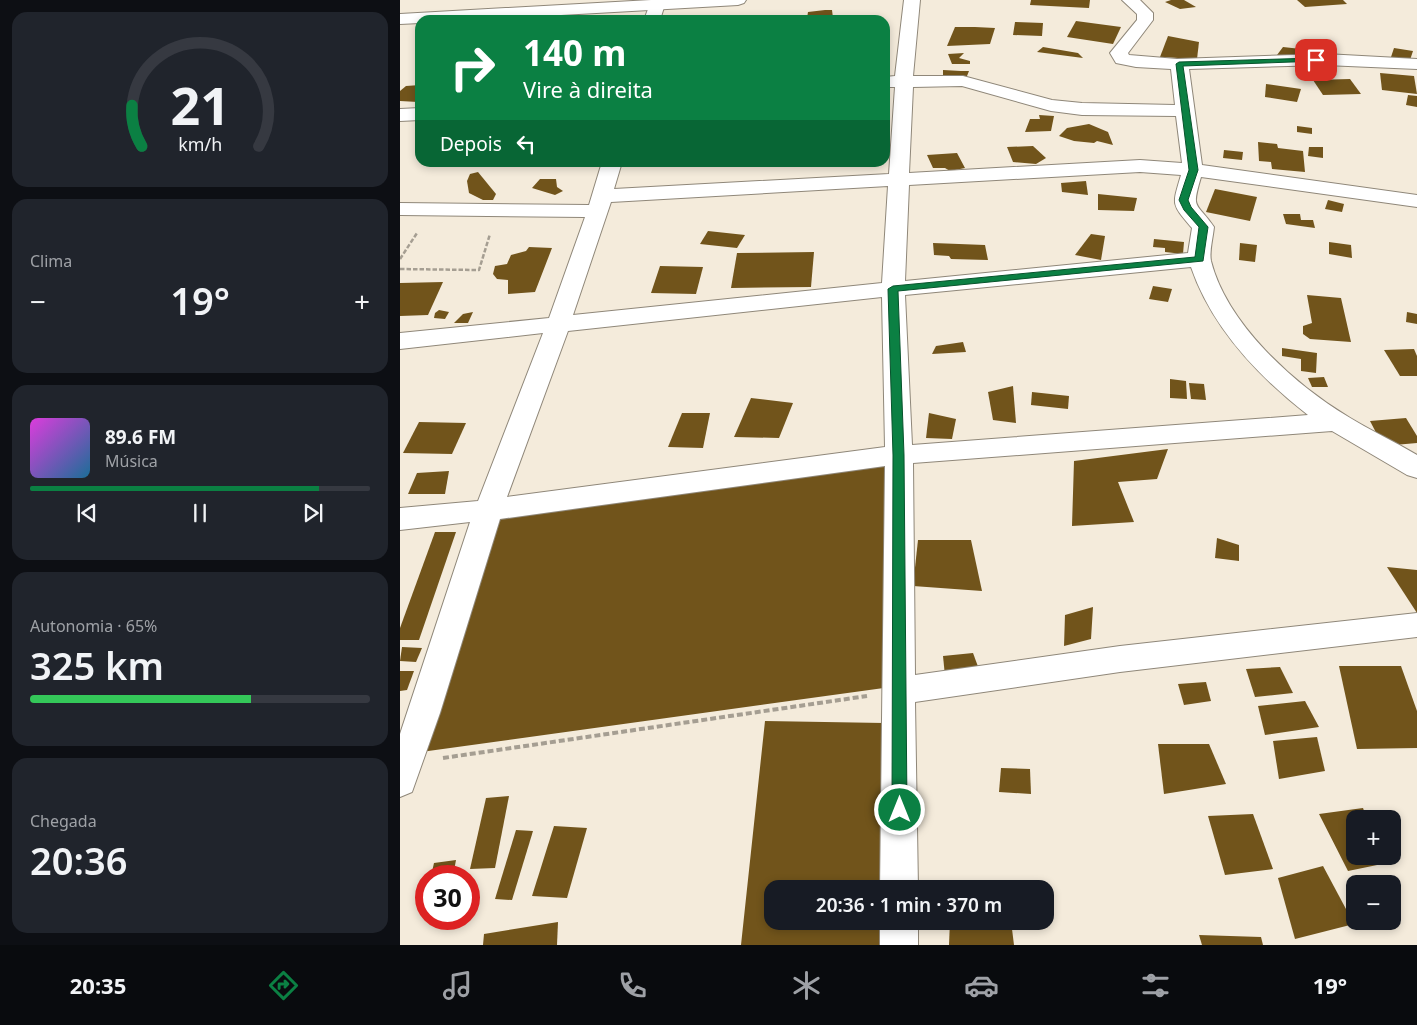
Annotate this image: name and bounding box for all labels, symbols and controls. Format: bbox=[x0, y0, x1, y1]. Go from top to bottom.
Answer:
text: 140 m bbox=[523, 29, 626, 76]
icon: right bbox=[440, 35, 505, 100]
pin bbox=[1295, 39, 1337, 81]
icon: arrive bbox=[1302, 46, 1330, 74]
text: 21 bbox=[170, 69, 230, 140]
text: Vire à direita bbox=[523, 74, 653, 104]
icon: left bbox=[512, 130, 540, 158]
text: Depois bbox=[440, 131, 502, 157]
text: km/h bbox=[178, 132, 222, 156]
text: Clima bbox=[30, 250, 72, 272]
text: 19° bbox=[170, 274, 230, 326]
text: − bbox=[30, 282, 46, 320]
text: + bbox=[354, 282, 370, 320]
text: 89.6 FM bbox=[105, 424, 176, 450]
text: Música bbox=[105, 450, 158, 472]
icon: previous bbox=[73, 499, 101, 527]
icon: pause bbox=[186, 499, 214, 527]
icon: next bbox=[299, 499, 327, 527]
text: Autonomia · 65% bbox=[30, 615, 157, 637]
text: 325 km bbox=[30, 639, 164, 691]
position arrow bbox=[873, 783, 925, 835]
text: Chegada bbox=[30, 810, 97, 832]
map controls bbox=[1346, 810, 1401, 930]
button: + bbox=[1346, 810, 1401, 865]
text: 20:36 bbox=[30, 834, 127, 886]
speed limit sign: 30 bbox=[415, 865, 480, 930]
button: − bbox=[1346, 875, 1401, 930]
text: 20:36 · 1 min · 370 m bbox=[816, 892, 1002, 918]
icon: directions bbox=[266, 968, 301, 1003]
icon: music bbox=[440, 968, 475, 1003]
icon: phone bbox=[615, 968, 650, 1003]
icon: climate bbox=[789, 968, 824, 1003]
icon: car bbox=[964, 968, 999, 1003]
icon: filters bbox=[1138, 968, 1173, 1003]
text: 20:35 bbox=[70, 970, 126, 1000]
text: 19° bbox=[1313, 970, 1347, 1000]

